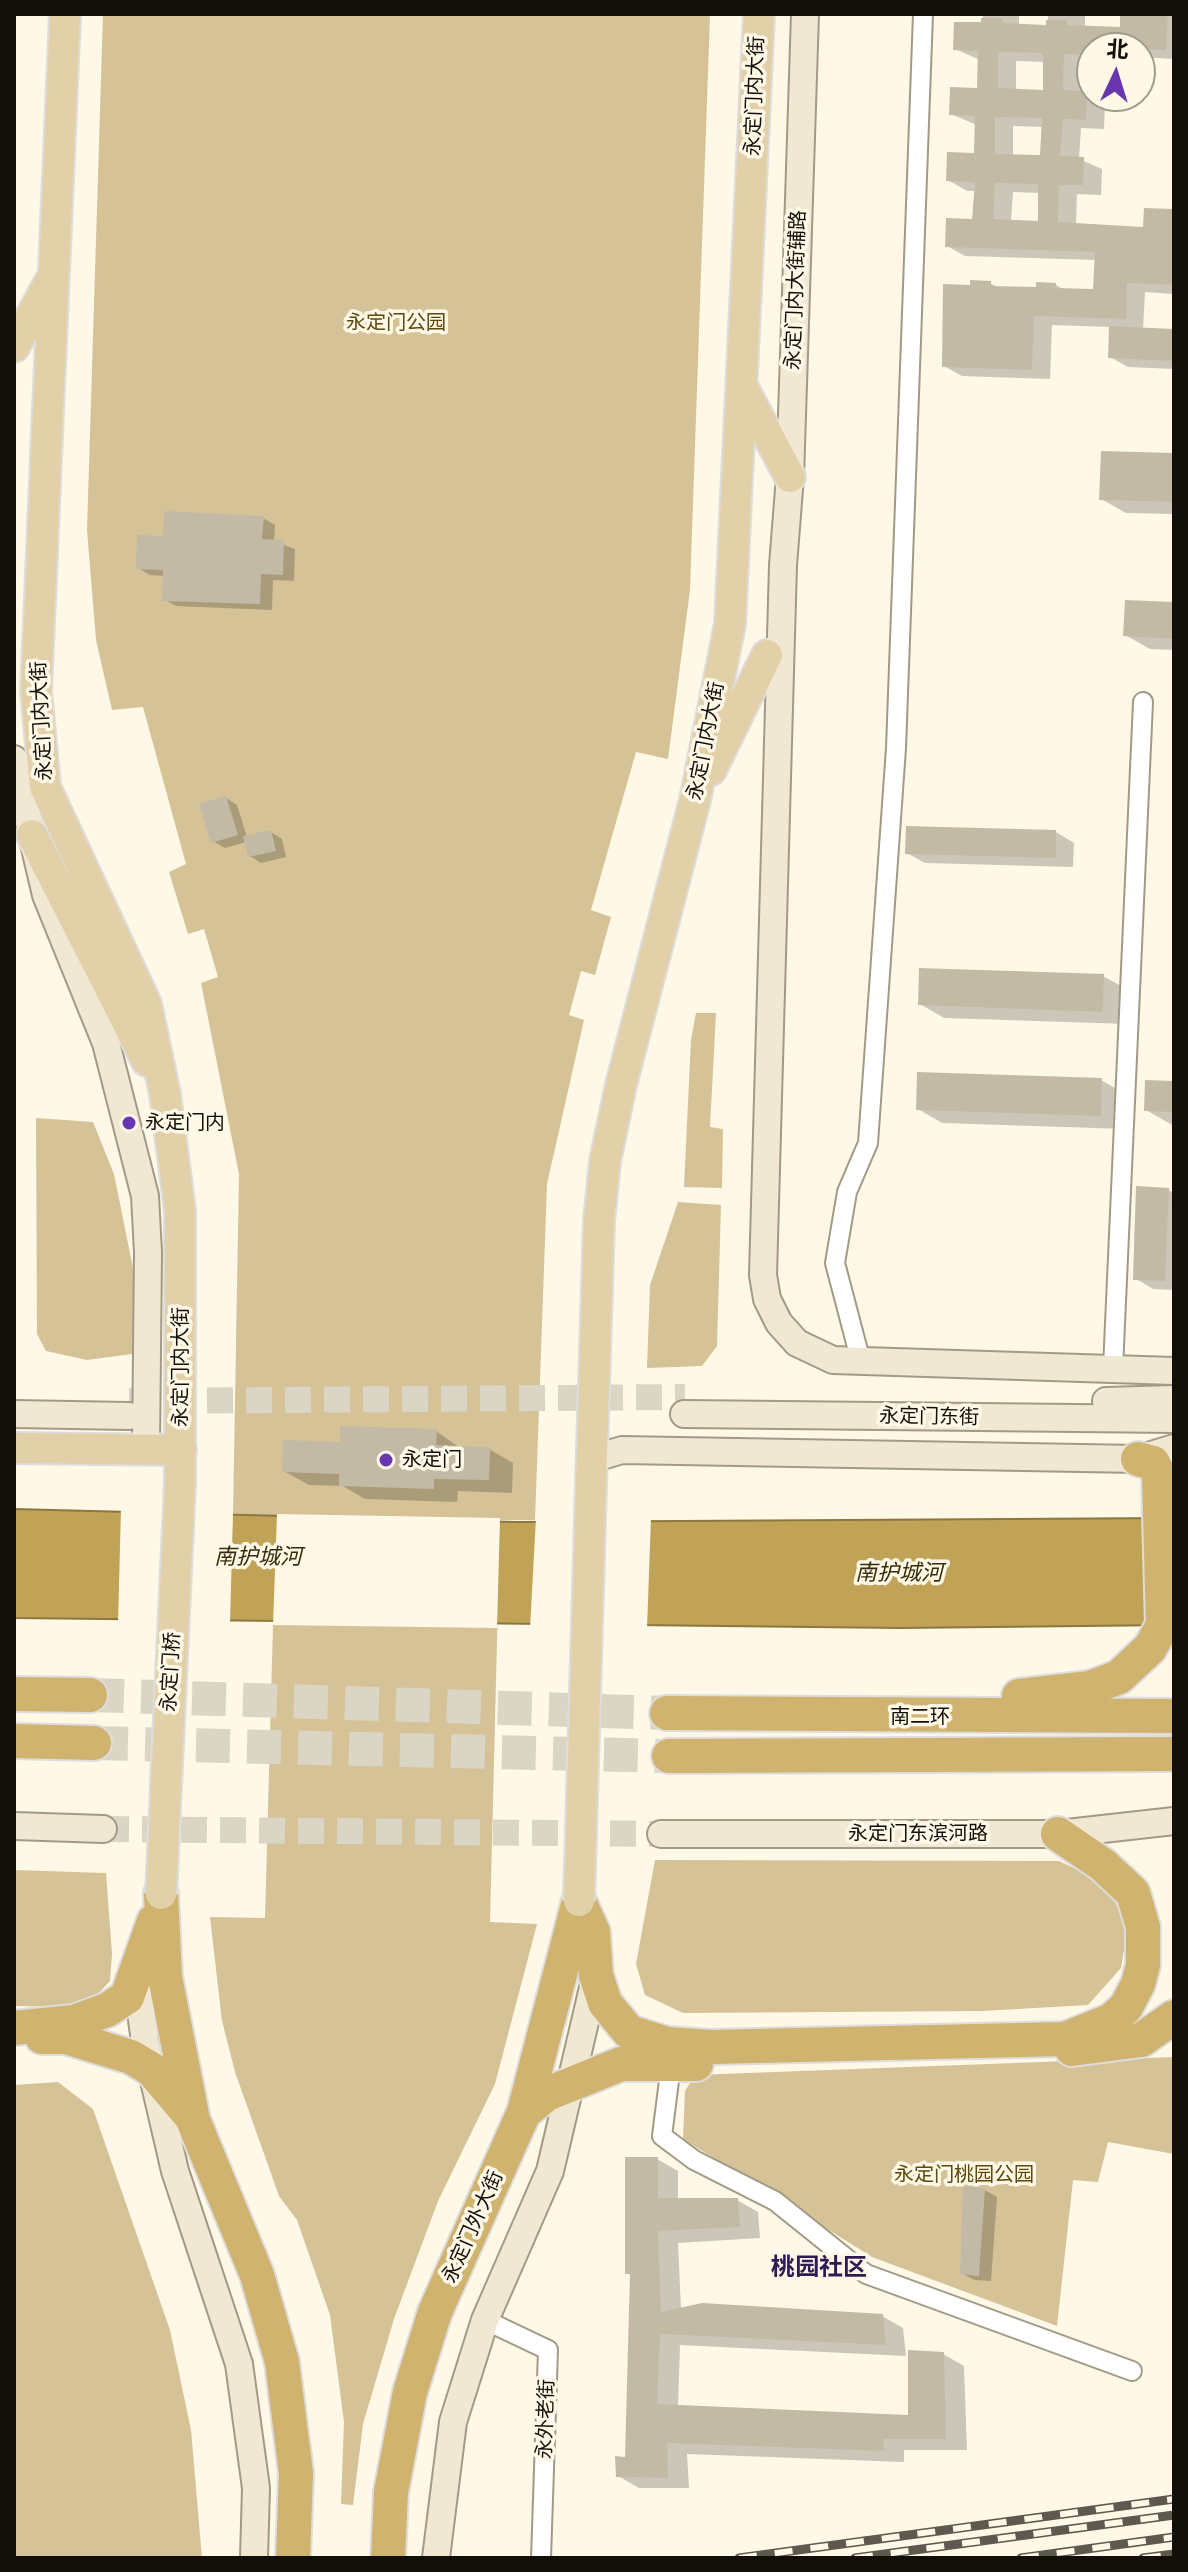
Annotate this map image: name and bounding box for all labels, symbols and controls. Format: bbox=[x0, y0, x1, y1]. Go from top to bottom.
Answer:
north arrow bbox=[1076, 32, 1156, 112]
text: 北 bbox=[1106, 35, 1129, 64]
street label: 永定门内大街 bbox=[741, 36, 769, 156]
street label: 永定门内大街辅路 bbox=[781, 210, 811, 370]
park label: 永定门公园 bbox=[346, 311, 446, 335]
street label: 永定门内大街 bbox=[27, 660, 57, 782]
street label: 永定门内大街 bbox=[683, 680, 729, 802]
place label: 永定门内 bbox=[145, 1111, 225, 1135]
marker: 永定门内 bbox=[120, 1114, 138, 1132]
street label: 永定门内大街 bbox=[169, 1307, 193, 1427]
street label: 永定门东街 bbox=[879, 1404, 979, 1430]
place label: 永定门 bbox=[402, 1448, 462, 1472]
marker: 永定门 bbox=[377, 1451, 395, 1469]
water label: 南护城河 bbox=[214, 1545, 302, 1571]
water label: 南护城河 bbox=[855, 1561, 943, 1587]
street label: 永定门桥 bbox=[157, 1631, 185, 1713]
street label: 南二环 bbox=[890, 1705, 950, 1729]
street label: 永定门东滨河路 bbox=[848, 1822, 988, 1846]
park label: 永定门桃园公园 bbox=[894, 2163, 1034, 2187]
street label: 永定门外大街 bbox=[438, 2167, 508, 2287]
district label: 桃园社区 bbox=[771, 2254, 867, 2282]
street label: 永外老街 bbox=[533, 2379, 559, 2459]

